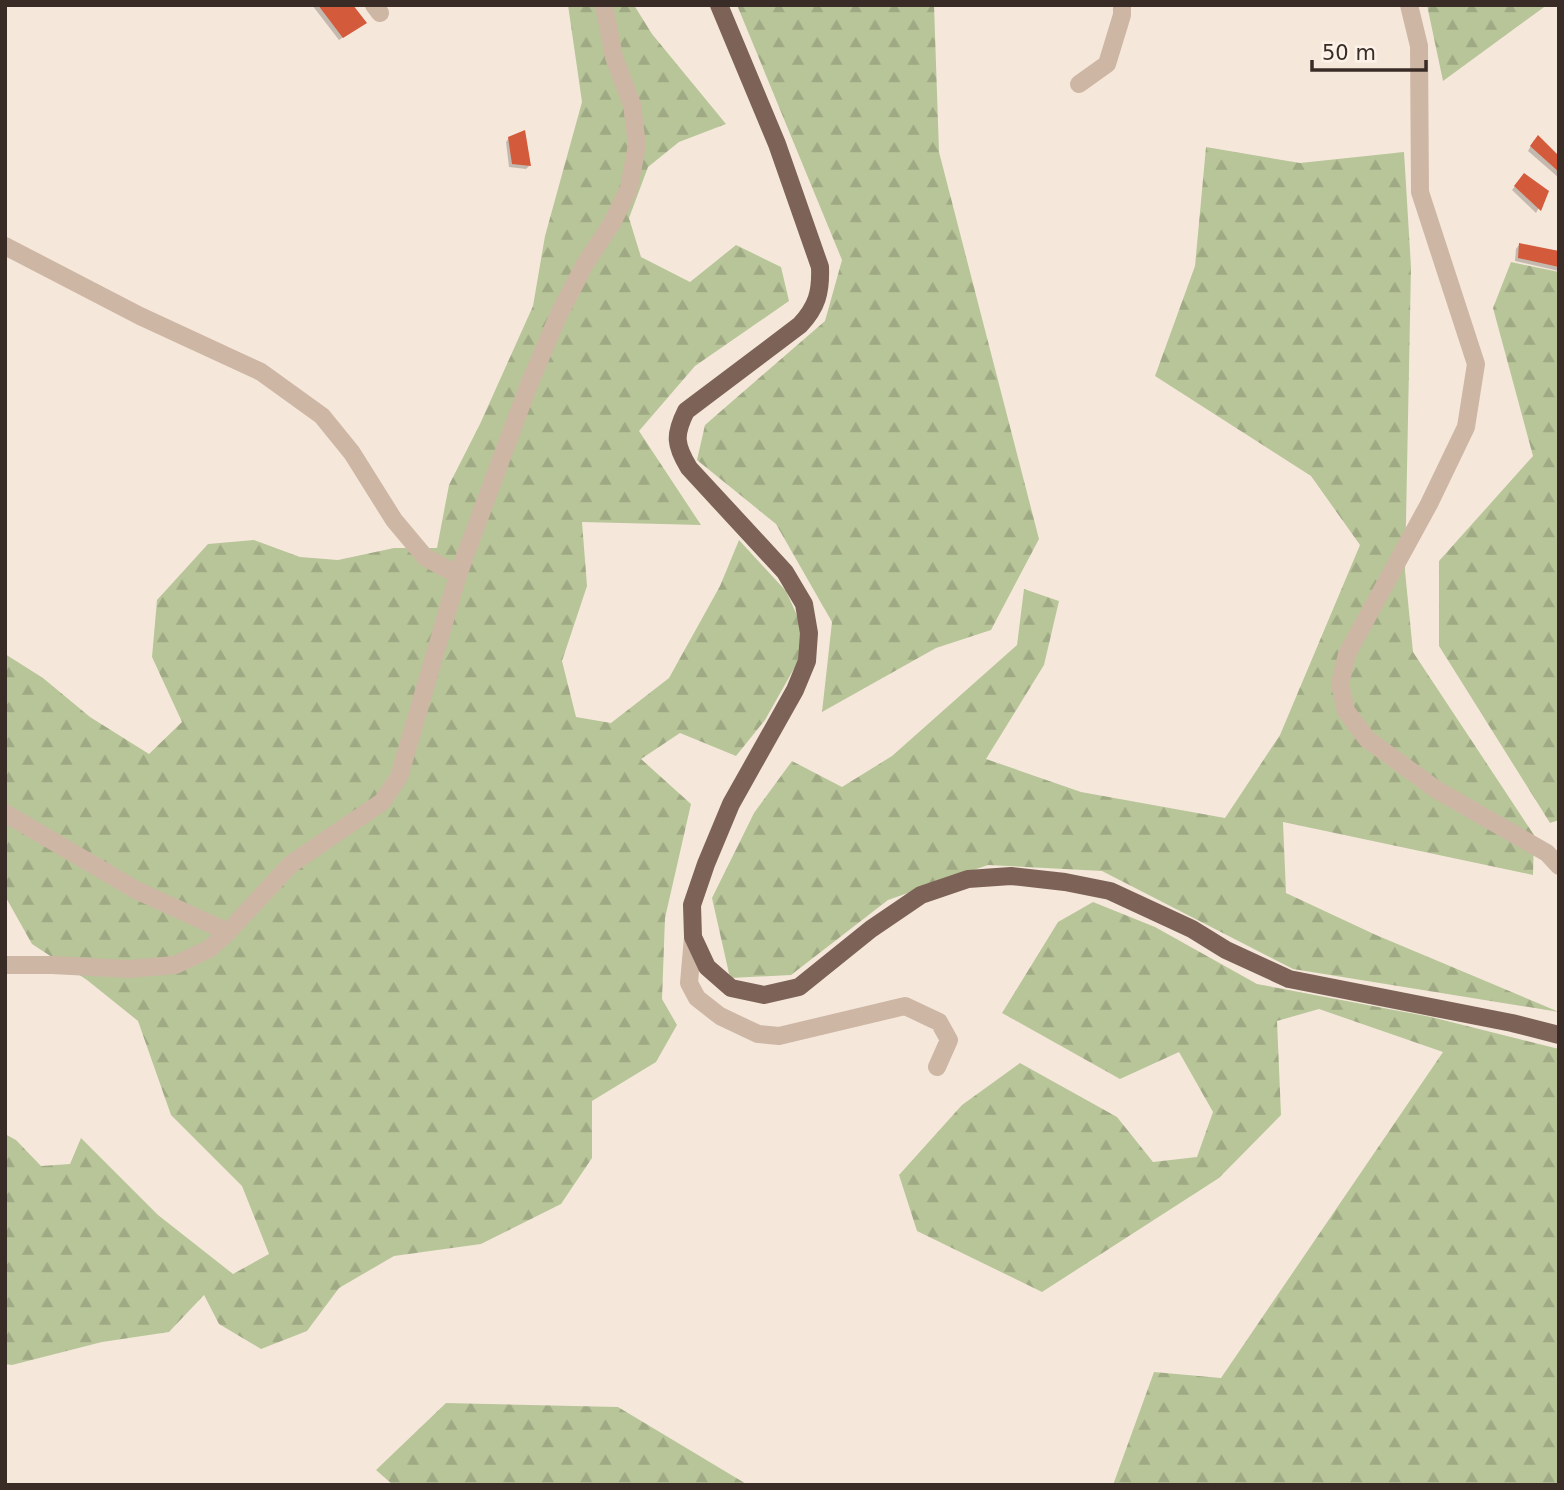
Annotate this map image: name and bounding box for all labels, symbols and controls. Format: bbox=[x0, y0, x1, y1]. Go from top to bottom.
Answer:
scale bar bbox=[1312, 28, 1426, 72]
text: 50 m bbox=[1322, 41, 1376, 65]

